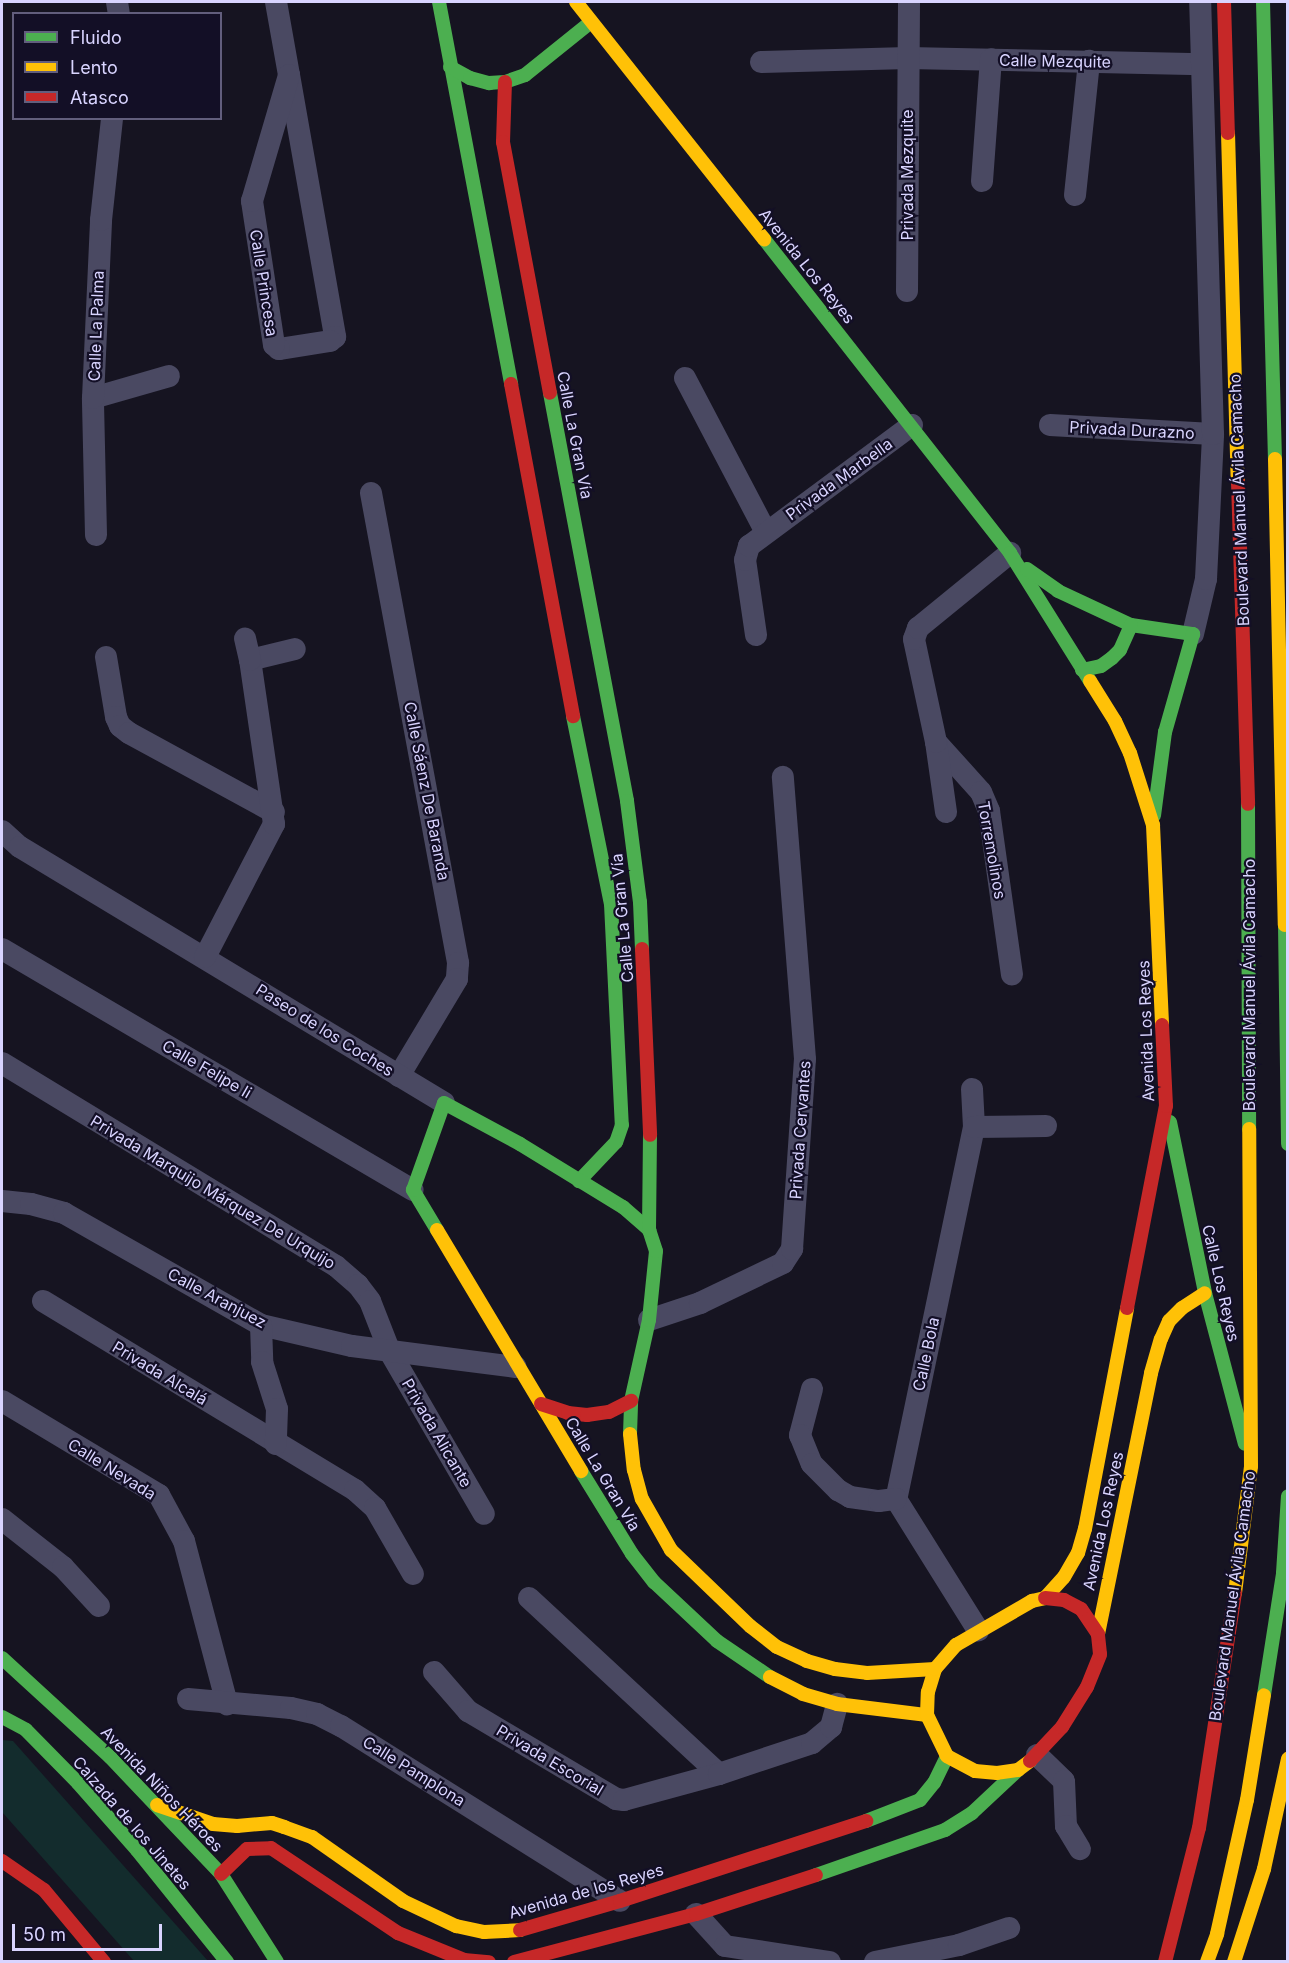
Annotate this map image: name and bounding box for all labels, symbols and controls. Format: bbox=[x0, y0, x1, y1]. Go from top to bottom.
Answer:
legend bbox=[12, 12, 222, 120]
text: Fluido bbox=[70, 27, 122, 48]
street label: Calle Mezquite bbox=[999, 50, 1111, 72]
text: Lento bbox=[70, 57, 118, 78]
text: Atasco bbox=[70, 87, 129, 108]
street label: Privada Mezquite bbox=[897, 109, 917, 241]
street label: Avenida Los Reyes bbox=[755, 205, 859, 327]
street label: Calle Princesa bbox=[246, 228, 282, 338]
street label: Calle La Palma bbox=[84, 270, 108, 382]
street label: Calle La Gran Vía bbox=[553, 370, 597, 500]
street label: Boulevard Manuel Ávila Camacho bbox=[1225, 374, 1253, 626]
street label: Privada Durazno bbox=[1069, 417, 1195, 443]
street label: Privada Marbella bbox=[782, 434, 896, 524]
street label: Calle Sáenz De Baranda bbox=[400, 700, 454, 882]
street label: Torremolinos bbox=[974, 800, 1010, 900]
street label: Calle La Gran Vía bbox=[607, 853, 637, 983]
street label: Boulevard Manuel Ávila Camacho bbox=[1239, 859, 1259, 1111]
street label: Avenida Los Reyes bbox=[1134, 960, 1158, 1102]
street label: Paseo de los Coches bbox=[253, 980, 397, 1080]
street label: Calle Felipe Ii bbox=[159, 1036, 255, 1102]
street label: Privada Cervantes bbox=[786, 1060, 814, 1200]
street label: Privada Marquijo Márquez De Urquijo bbox=[87, 1111, 339, 1273]
street label: Calle Los Reyes bbox=[1198, 1223, 1244, 1343]
street label: Calle Aranjuez bbox=[164, 1264, 270, 1332]
street label: Calle Bola bbox=[909, 1315, 943, 1393]
street label: Privada Alcalá bbox=[109, 1337, 211, 1409]
street label: Privada Alicante bbox=[398, 1375, 476, 1491]
street label: Calle La Gran Vía bbox=[561, 1414, 645, 1534]
street label: Calle Nevada bbox=[65, 1434, 159, 1504]
street label: Avenida Los Reyes bbox=[1079, 1450, 1127, 1592]
street label: Boulevard Manuel Ávila Camacho bbox=[1205, 1470, 1259, 1722]
street label: Privada Escorial bbox=[493, 1721, 607, 1799]
street label: Avenida Niños Héroes bbox=[97, 1722, 227, 1856]
street label: Calle Pamplona bbox=[359, 1732, 469, 1810]
street label: Calzada de los Jinetes bbox=[69, 1752, 195, 1894]
street label: Avenida de los Reyes bbox=[506, 1860, 666, 1922]
scale bar bbox=[15, 1912, 165, 1950]
text: 50 m bbox=[23, 1924, 66, 1945]

